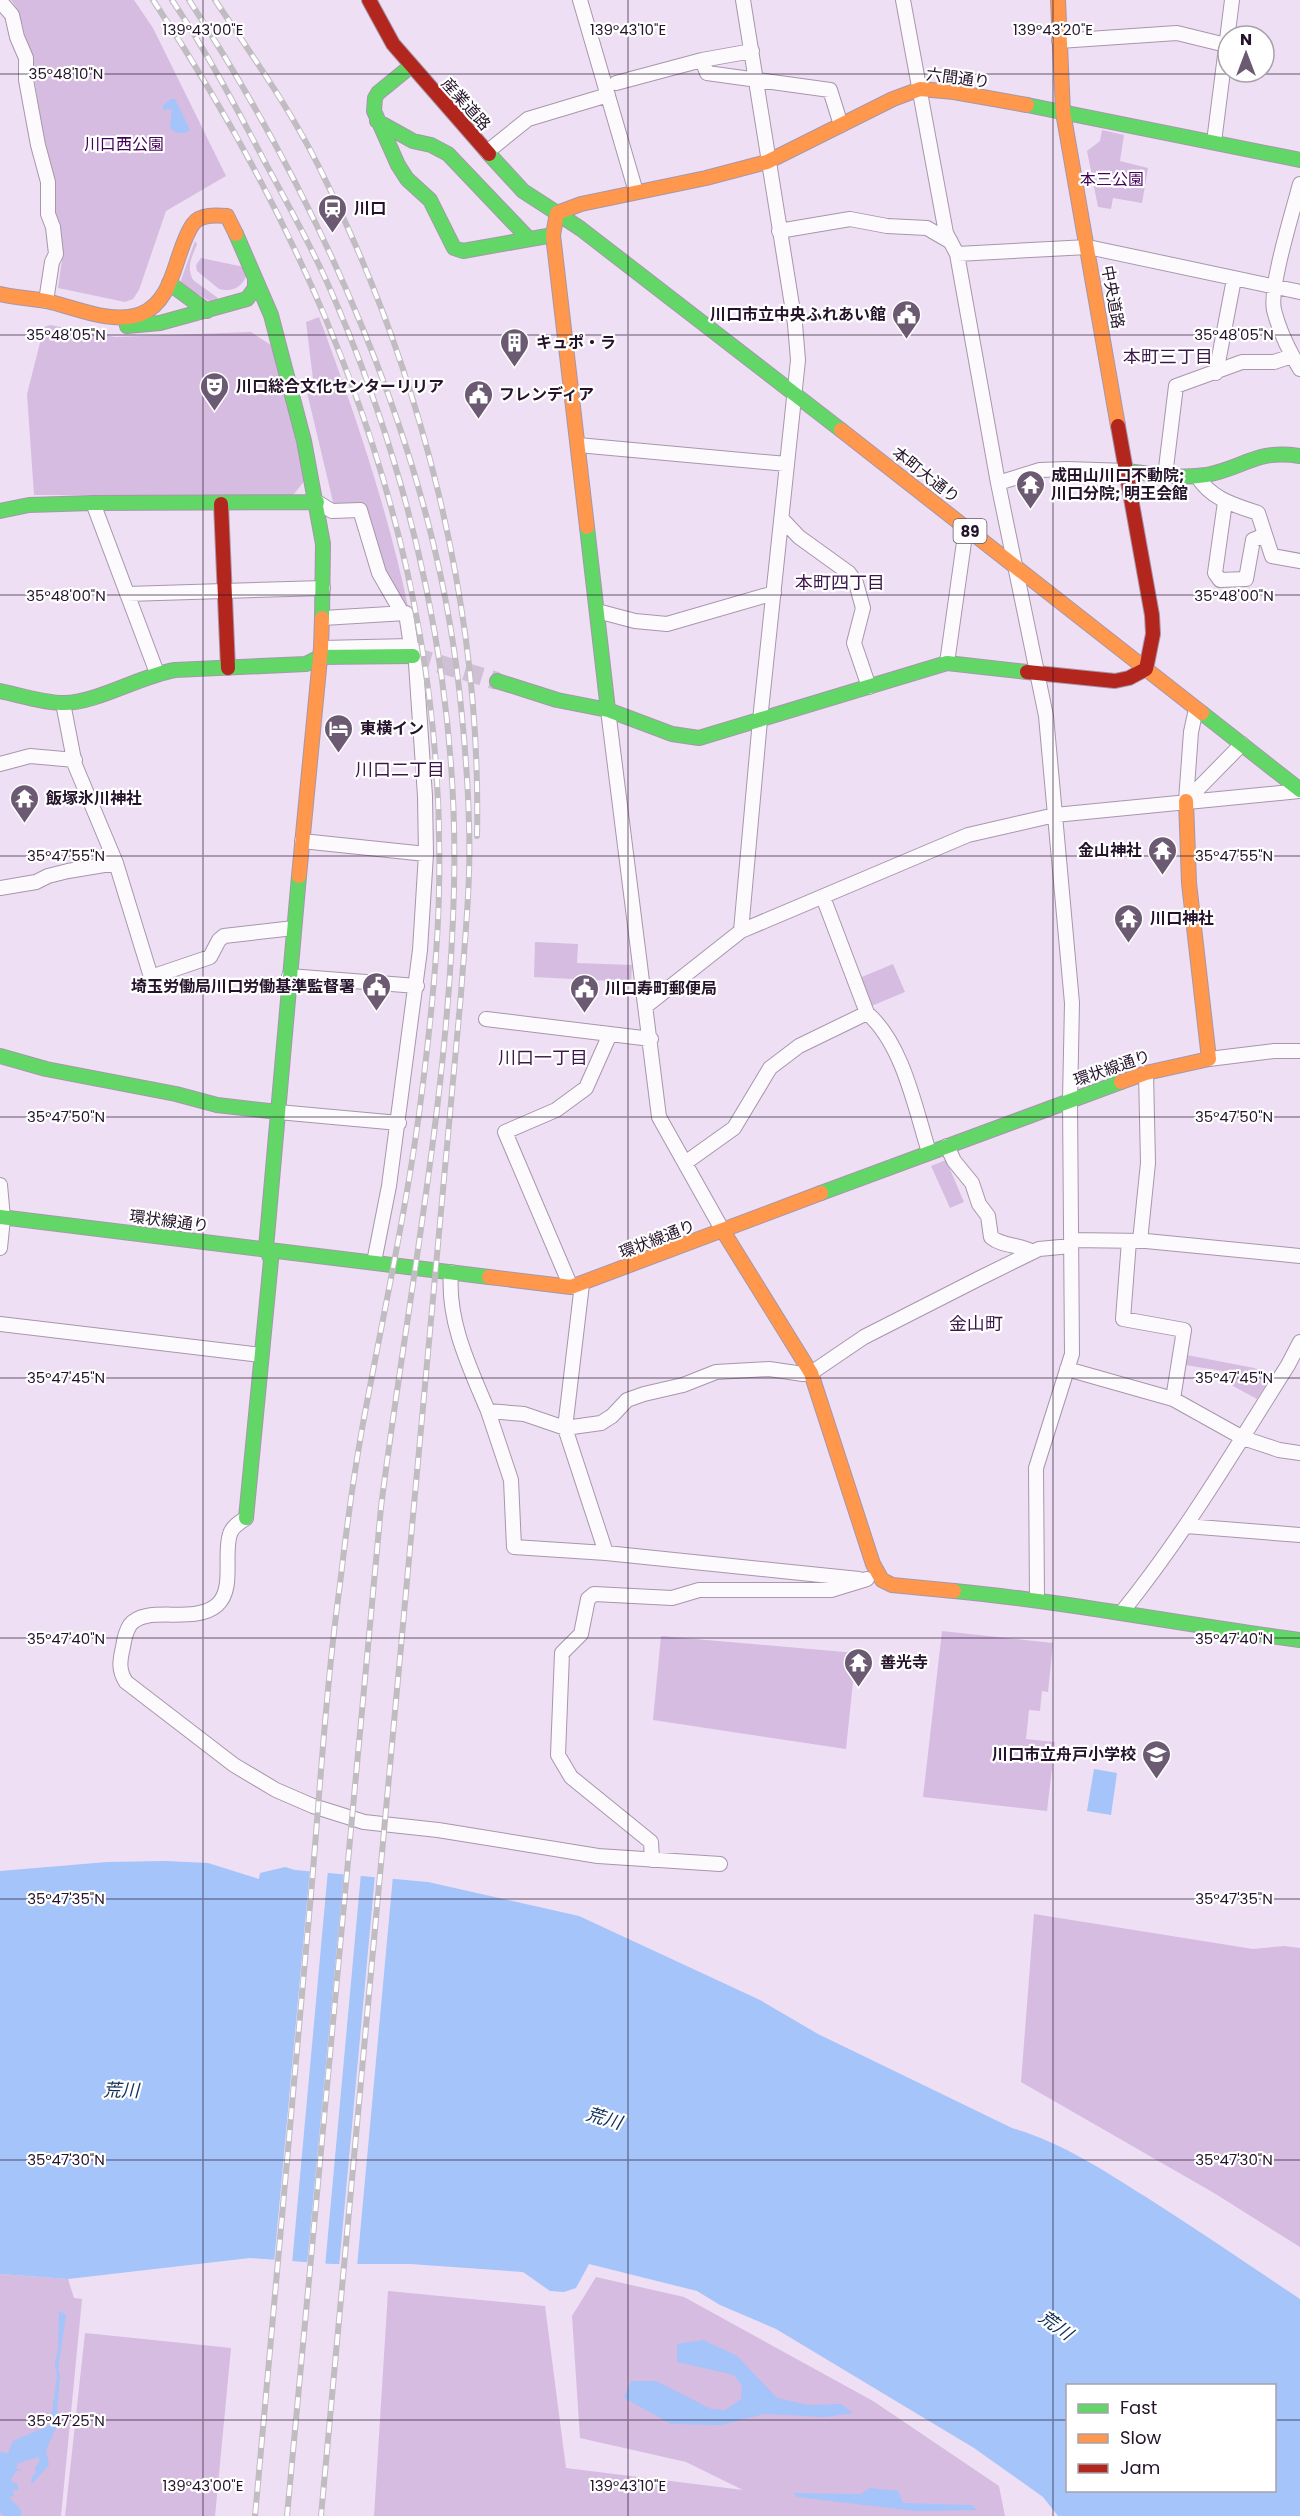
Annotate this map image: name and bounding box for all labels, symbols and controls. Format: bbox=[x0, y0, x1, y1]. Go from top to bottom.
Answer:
text: 139°43'00"E bbox=[163, 19, 243, 40]
text: 139°43'10"E bbox=[590, 19, 666, 40]
text: 139°43'20"E bbox=[1013, 19, 1093, 40]
north arrow bbox=[1216, 24, 1276, 84]
text: N bbox=[1240, 28, 1252, 51]
text: 35°48'10"N bbox=[29, 63, 103, 84]
street label: 六間通り bbox=[925, 63, 991, 93]
street label: 産業道路 bbox=[436, 73, 496, 135]
park label: 川口西公園 bbox=[84, 133, 164, 156]
park label: 本三公園 bbox=[1080, 168, 1144, 191]
station icon: 川口 bbox=[317, 192, 349, 234]
place label: 川口 bbox=[354, 197, 386, 220]
street label: 中央道路 bbox=[1096, 263, 1130, 331]
public building icon: 川口市立中央ふれあい館 bbox=[891, 298, 923, 340]
place label: 川口市立中央ふれあい館 bbox=[710, 303, 886, 326]
text: 35°48'05"N bbox=[26, 324, 106, 345]
text: 35°48'05"N bbox=[1194, 324, 1274, 345]
building icon: キュポ・ラ bbox=[499, 326, 531, 368]
place label: キュポ・ラ bbox=[536, 331, 616, 354]
district label: 本町三丁目 bbox=[1123, 344, 1213, 369]
theatre icon: 川口総合文化センターリリア bbox=[199, 370, 231, 412]
place label: 川口総合文化センターリリア bbox=[236, 375, 444, 398]
public building icon: フレンディア bbox=[462, 378, 494, 420]
place label: フレンディア bbox=[499, 383, 594, 406]
street label: 本町大通り bbox=[887, 441, 965, 509]
place label: 成田山川口不動院; 川口分院; 明王会館 bbox=[1051, 464, 1188, 505]
temple icon: 成田山川口不動院; 川口分院; 明王会館 bbox=[1014, 468, 1046, 510]
road number: 89 bbox=[954, 519, 986, 543]
district label: 本町四丁目 bbox=[795, 570, 885, 595]
text: 35°48'00"N bbox=[26, 585, 106, 606]
text: 35°48'00"N bbox=[1194, 585, 1274, 606]
hotel icon: 東横イン bbox=[323, 712, 355, 754]
place label: 東横イン bbox=[360, 717, 424, 740]
district label: 川口二丁目 bbox=[355, 757, 445, 782]
temple icon: 飯塚氷川神社 bbox=[9, 782, 41, 824]
place label: 飯塚氷川神社 bbox=[45, 787, 142, 810]
temple icon: 金山神社 bbox=[1147, 834, 1179, 876]
place label: 金山神社 bbox=[1078, 839, 1142, 862]
text: 35°47'55"N bbox=[27, 845, 105, 866]
text: 35°47'55"N bbox=[1195, 845, 1273, 866]
temple icon: 川口神社 bbox=[1113, 902, 1145, 944]
place label: 川口神社 bbox=[1150, 907, 1214, 930]
public building icon: 埼玉労働局川口労働基準監督署 bbox=[360, 970, 392, 1012]
public building icon: 川口寿町郵便局 bbox=[568, 972, 600, 1014]
place label: 埼玉労働局川口労働基準監督署 bbox=[131, 975, 355, 998]
place label: 川口寿町郵便局 bbox=[605, 977, 717, 1000]
street label: 環状線通り bbox=[1070, 1044, 1154, 1092]
district label: 川口一丁目 bbox=[498, 1045, 588, 1070]
text: 35°47'50"N bbox=[27, 1106, 105, 1127]
text: 35°47'50"N bbox=[1195, 1106, 1273, 1127]
street label: 環状線通り bbox=[128, 1205, 210, 1237]
street label: 環状線通り bbox=[616, 1214, 698, 1264]
district label: 金山町 bbox=[949, 1311, 1003, 1336]
text: 35°47'45"N bbox=[27, 1367, 105, 1388]
text: 35°47'45"N bbox=[1195, 1367, 1273, 1388]
text: 35°47'40"N bbox=[27, 1628, 105, 1649]
text: 35°47'40"N bbox=[1195, 1628, 1273, 1649]
temple icon: 善光寺 bbox=[843, 1646, 875, 1688]
place label: 善光寺 bbox=[880, 1651, 928, 1674]
school or university icon: 川口市立舟戸小学校 bbox=[1141, 1738, 1173, 1780]
place label: 川口市立舟戸小学校 bbox=[992, 1743, 1136, 1766]
text: 35°47'35"N bbox=[27, 1888, 105, 1909]
text: 35°47'35"N bbox=[1195, 1888, 1273, 1909]
water label: 荒川 bbox=[103, 2077, 141, 2103]
water label: 荒川 bbox=[583, 2101, 627, 2136]
text: 35°47'30"N bbox=[27, 2149, 105, 2170]
text: 35°47'30"N bbox=[1195, 2149, 1273, 2170]
water label: 荒川 bbox=[1034, 2304, 1080, 2347]
legend bbox=[1066, 2384, 1276, 2492]
text: Fast bbox=[1120, 2395, 1157, 2420]
text: 35°47'25"N bbox=[27, 2410, 105, 2431]
text: Slow bbox=[1120, 2425, 1162, 2450]
text: Jam bbox=[1120, 2455, 1160, 2480]
text: 139°43'00"E bbox=[163, 2475, 243, 2496]
text: 139°43'10"E bbox=[590, 2475, 666, 2496]

